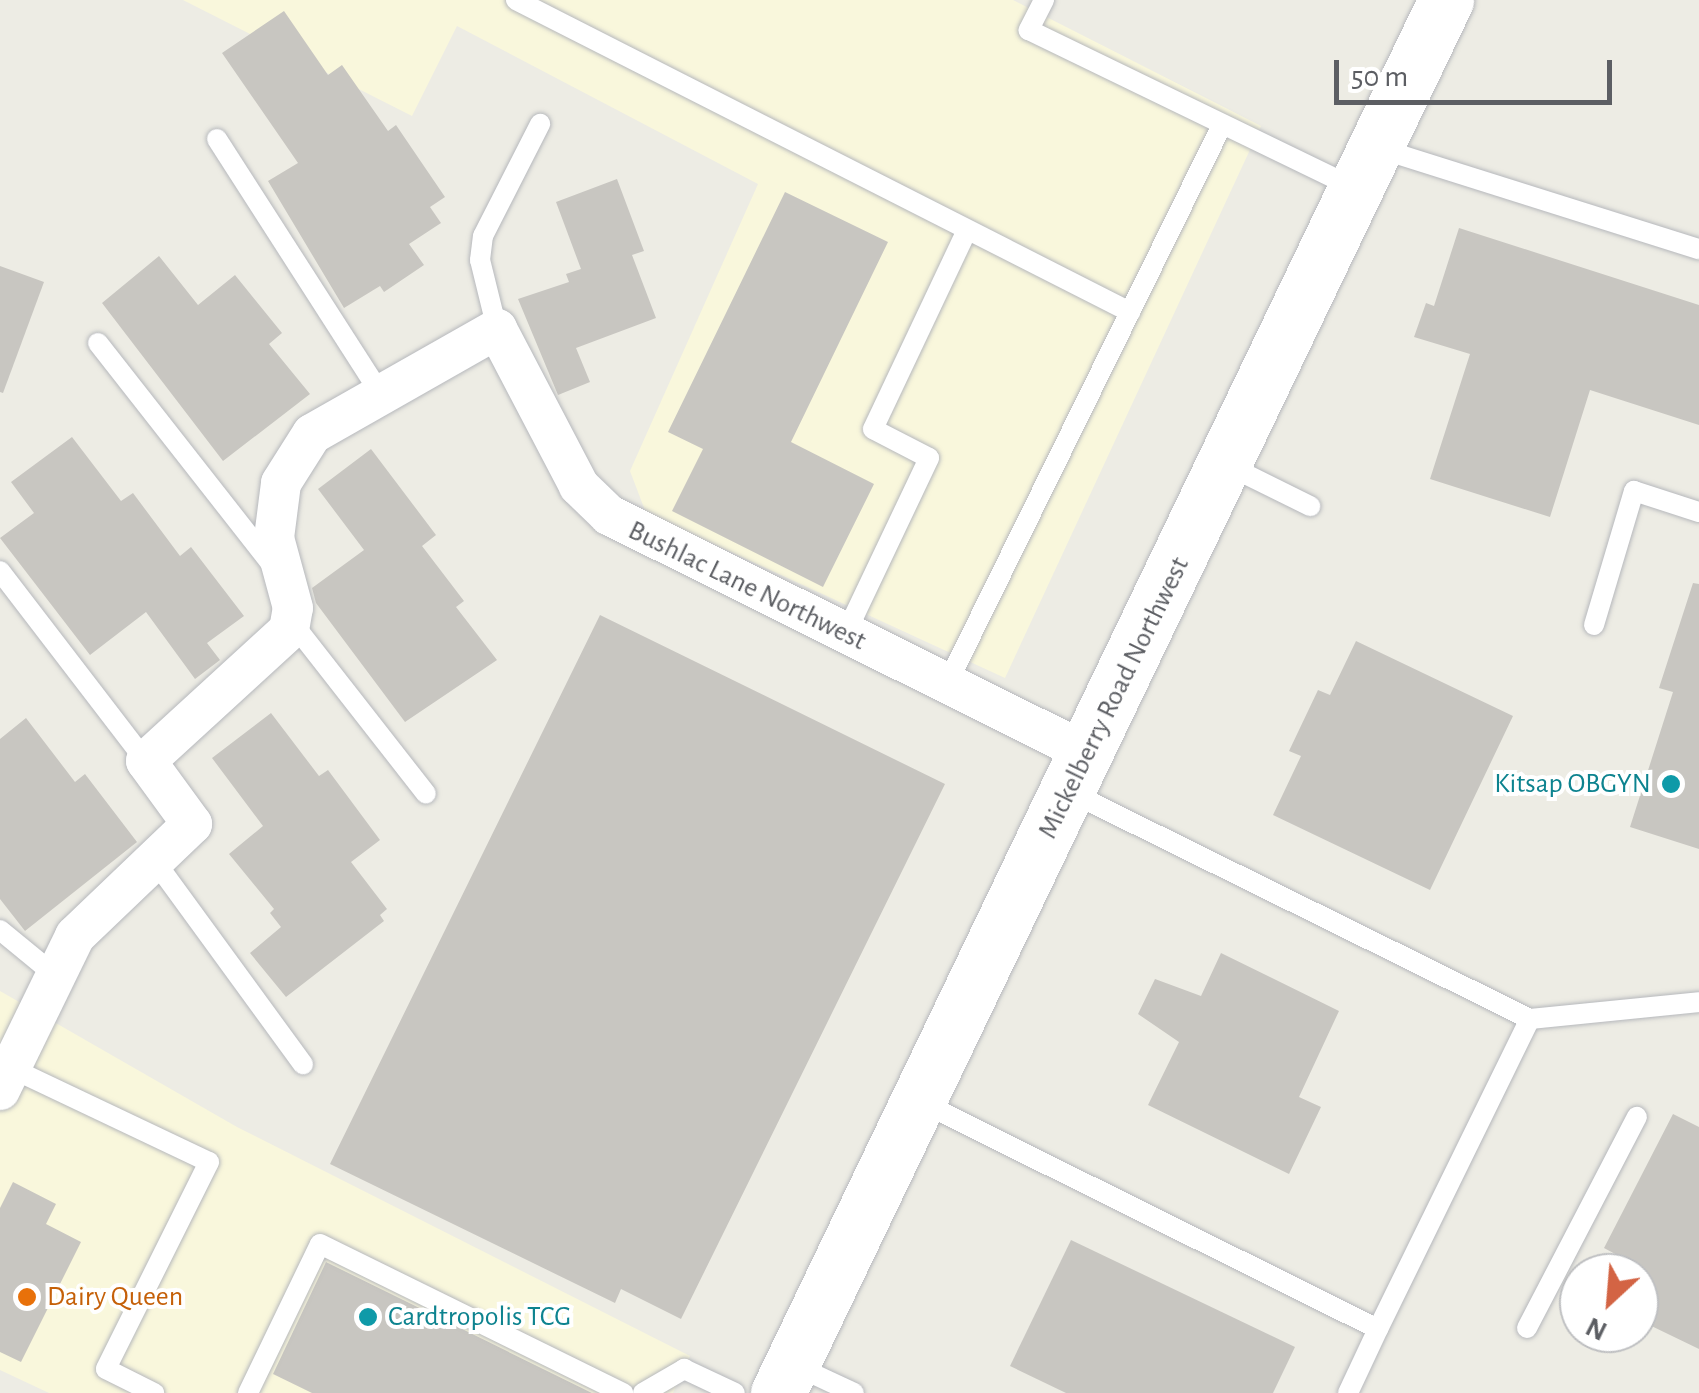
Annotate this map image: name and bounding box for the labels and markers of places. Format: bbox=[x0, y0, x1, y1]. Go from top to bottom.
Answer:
place label: Kitsap OBGYN bbox=[1494, 767, 1651, 801]
marker: Kitsap OBGYN bbox=[1660, 773, 1682, 795]
place label: Dairy Queen bbox=[47, 1280, 183, 1314]
marker: Dairy Queen bbox=[16, 1286, 38, 1308]
place label: Cardtropolis TCG bbox=[388, 1300, 571, 1334]
marker: Cardtropolis TCG bbox=[357, 1306, 379, 1328]

